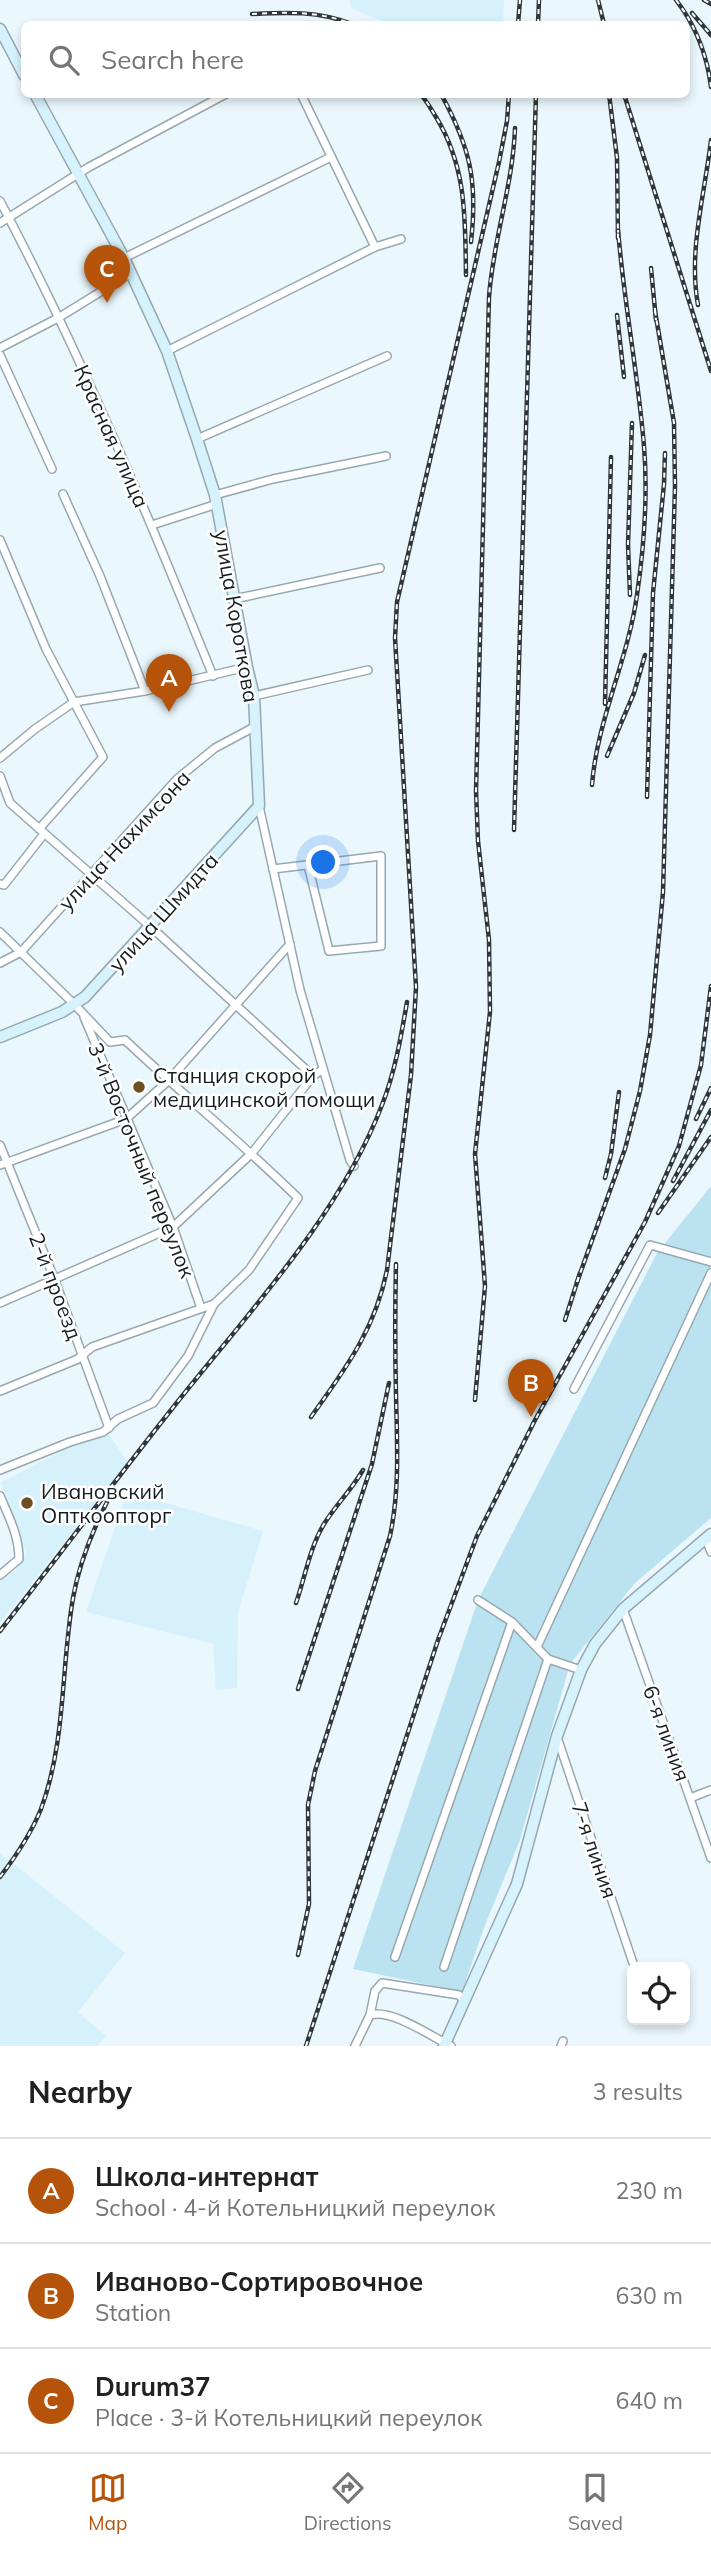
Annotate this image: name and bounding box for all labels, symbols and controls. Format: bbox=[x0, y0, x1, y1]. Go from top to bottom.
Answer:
search box bbox=[21, 21, 690, 98]
icon: search bbox=[45, 41, 83, 79]
text: Search here bbox=[101, 43, 244, 76]
pin: C bbox=[84, 245, 130, 303]
street label: Красная улица bbox=[69, 361, 155, 511]
street label: улица Короткова bbox=[209, 528, 265, 704]
pin: A bbox=[146, 654, 192, 712]
street label: улица Нахимсона bbox=[52, 765, 196, 915]
your location bbox=[306, 845, 340, 879]
street label: улица Шмидта bbox=[103, 847, 223, 977]
street label: 3-й Восточный переулок bbox=[83, 1039, 201, 1282]
place label: Станция скорой медицинской помощи bbox=[153, 1062, 375, 1112]
marker: Станция скорой медицинской помощи bbox=[131, 1079, 147, 1095]
street label: 2-й проезд bbox=[24, 1229, 88, 1343]
pin: B bbox=[508, 1359, 554, 1417]
place label: Ивановский Опткоопторг bbox=[41, 1478, 172, 1528]
marker: Ивановский Опткоопторг bbox=[19, 1495, 35, 1511]
street label: 6-я линия bbox=[638, 1682, 696, 1784]
street label: 7-я линия bbox=[566, 1798, 624, 1902]
map controls bbox=[627, 1962, 690, 2025]
button: locate bbox=[627, 1962, 690, 2025]
text: Nearby bbox=[28, 2073, 132, 2111]
text: 3 results bbox=[593, 2077, 683, 2106]
text: Школа-интернат bbox=[95, 2160, 318, 2193]
text: A bbox=[42, 2176, 60, 2205]
text: 230 m bbox=[615, 2176, 683, 2205]
text: School · 4-й Котельницкий переулок bbox=[95, 2193, 495, 2222]
text: Иваново-Сортировочное bbox=[95, 2265, 423, 2298]
text: B bbox=[43, 2281, 59, 2310]
text: 630 m bbox=[615, 2281, 683, 2310]
text: Station bbox=[95, 2298, 171, 2327]
text: Durum37 bbox=[95, 2370, 211, 2403]
text: C bbox=[43, 2386, 59, 2415]
text: 640 m bbox=[615, 2386, 683, 2415]
text: Place · 3-й Котельницкий переулок bbox=[95, 2403, 482, 2432]
tab: Map bbox=[88, 2469, 127, 2535]
tab: Directions bbox=[304, 2469, 392, 2535]
tab: Saved bbox=[568, 2469, 623, 2535]

